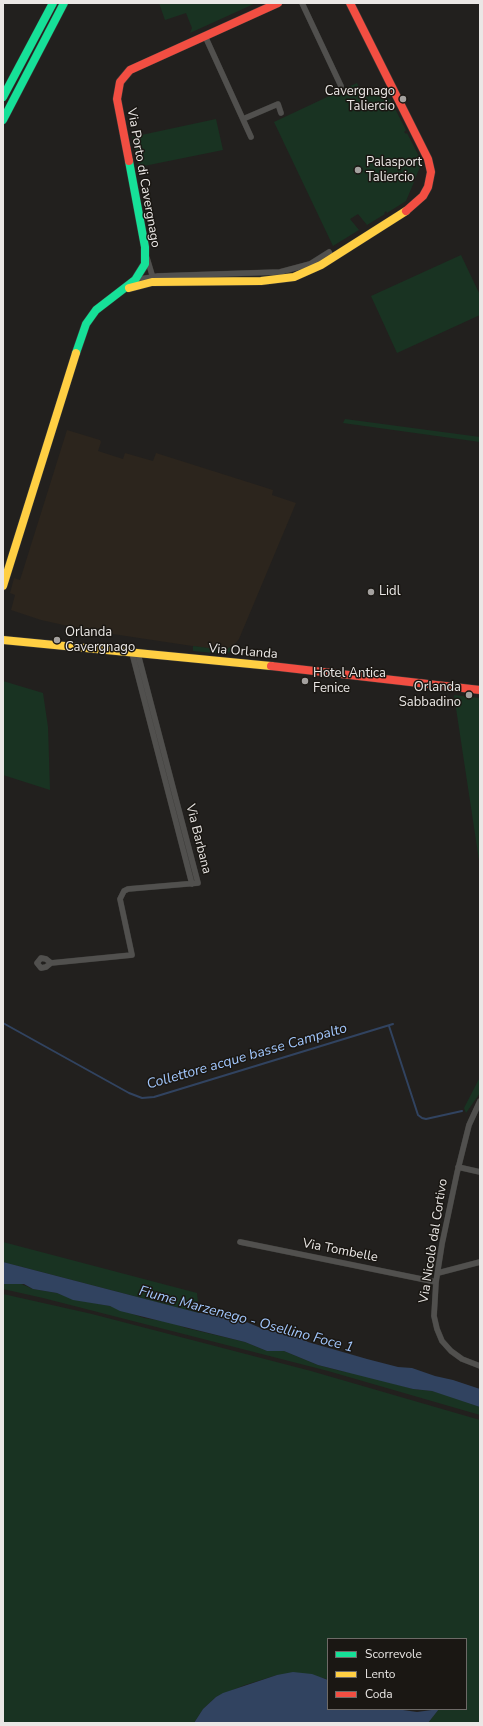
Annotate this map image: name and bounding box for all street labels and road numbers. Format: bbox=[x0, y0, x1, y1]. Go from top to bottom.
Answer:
street label: Via Porto di Cavergnago bbox=[123, 107, 163, 249]
street label: Via Orlanda bbox=[208, 641, 278, 663]
street label: Via Barbana bbox=[182, 803, 214, 875]
street label: Via Nicolò dal Cortivo bbox=[416, 1178, 452, 1304]
street label: Via Tombelle bbox=[301, 1236, 379, 1266]

